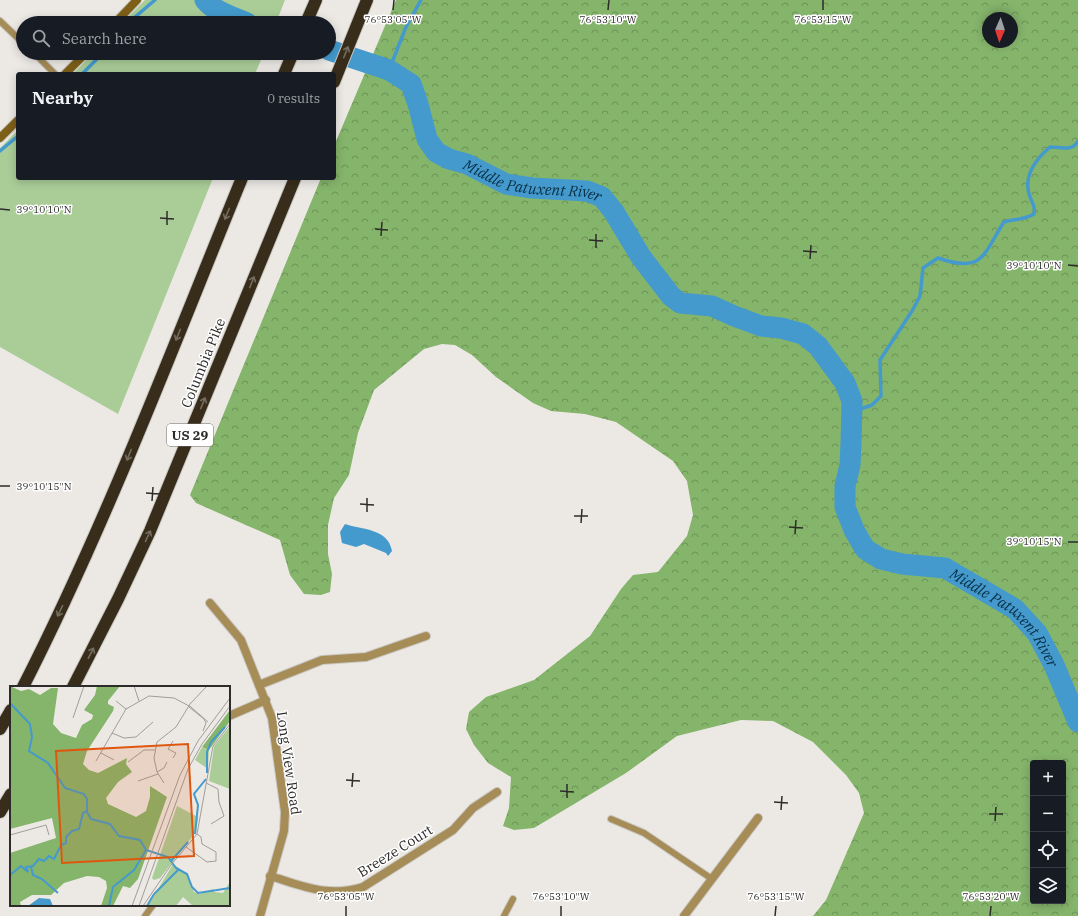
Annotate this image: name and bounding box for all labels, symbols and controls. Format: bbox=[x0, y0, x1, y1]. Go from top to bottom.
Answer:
north arrow bbox=[982, 12, 1018, 48]
text: 76°53'05"W bbox=[364, 13, 422, 26]
text: 76°53'10"W bbox=[579, 13, 637, 26]
text: 76°53'15"W bbox=[794, 13, 852, 26]
search box bbox=[16, 16, 336, 60]
icon: search bbox=[30, 27, 52, 49]
text: Search here bbox=[62, 29, 147, 48]
one-way arrow bbox=[343, 47, 350, 59]
text: Nearby bbox=[32, 87, 93, 109]
text: 0 results bbox=[267, 90, 320, 107]
water label: Middle Patuxent River bbox=[460, 154, 605, 206]
text: 39°10'10"N bbox=[17, 203, 72, 216]
one-way arrow bbox=[223, 208, 231, 220]
text: 39°10'10"N bbox=[1007, 259, 1062, 272]
one-way arrow bbox=[249, 277, 257, 289]
street label: Columbia Pike bbox=[177, 315, 229, 411]
one-way arrow bbox=[174, 328, 182, 340]
one-way arrow bbox=[200, 397, 207, 409]
road number: US 29 bbox=[167, 424, 213, 446]
one-way arrow bbox=[125, 448, 133, 460]
text: 39°10'15"N bbox=[17, 480, 72, 493]
one-way arrow bbox=[145, 530, 152, 542]
text: 39°10'15"N bbox=[1007, 535, 1062, 548]
water label: Middle Patuxent River bbox=[946, 563, 1063, 671]
one-way arrow bbox=[56, 605, 63, 617]
one-way arrow bbox=[88, 647, 95, 659]
inset map bbox=[10, 686, 230, 906]
street label: Long View Road bbox=[273, 710, 305, 816]
map controls bbox=[1030, 760, 1066, 904]
button: + bbox=[1030, 760, 1066, 796]
button: − bbox=[1030, 796, 1066, 832]
street label: Breeze Court bbox=[354, 821, 436, 881]
button: locate bbox=[1030, 832, 1066, 868]
button: layers bbox=[1030, 868, 1066, 904]
text: 76°53'05"W bbox=[317, 890, 375, 903]
text: 76°53'10"W bbox=[532, 890, 590, 903]
text: 76°53'15"W bbox=[747, 890, 805, 903]
text: 76°53'20"W bbox=[962, 890, 1020, 903]

